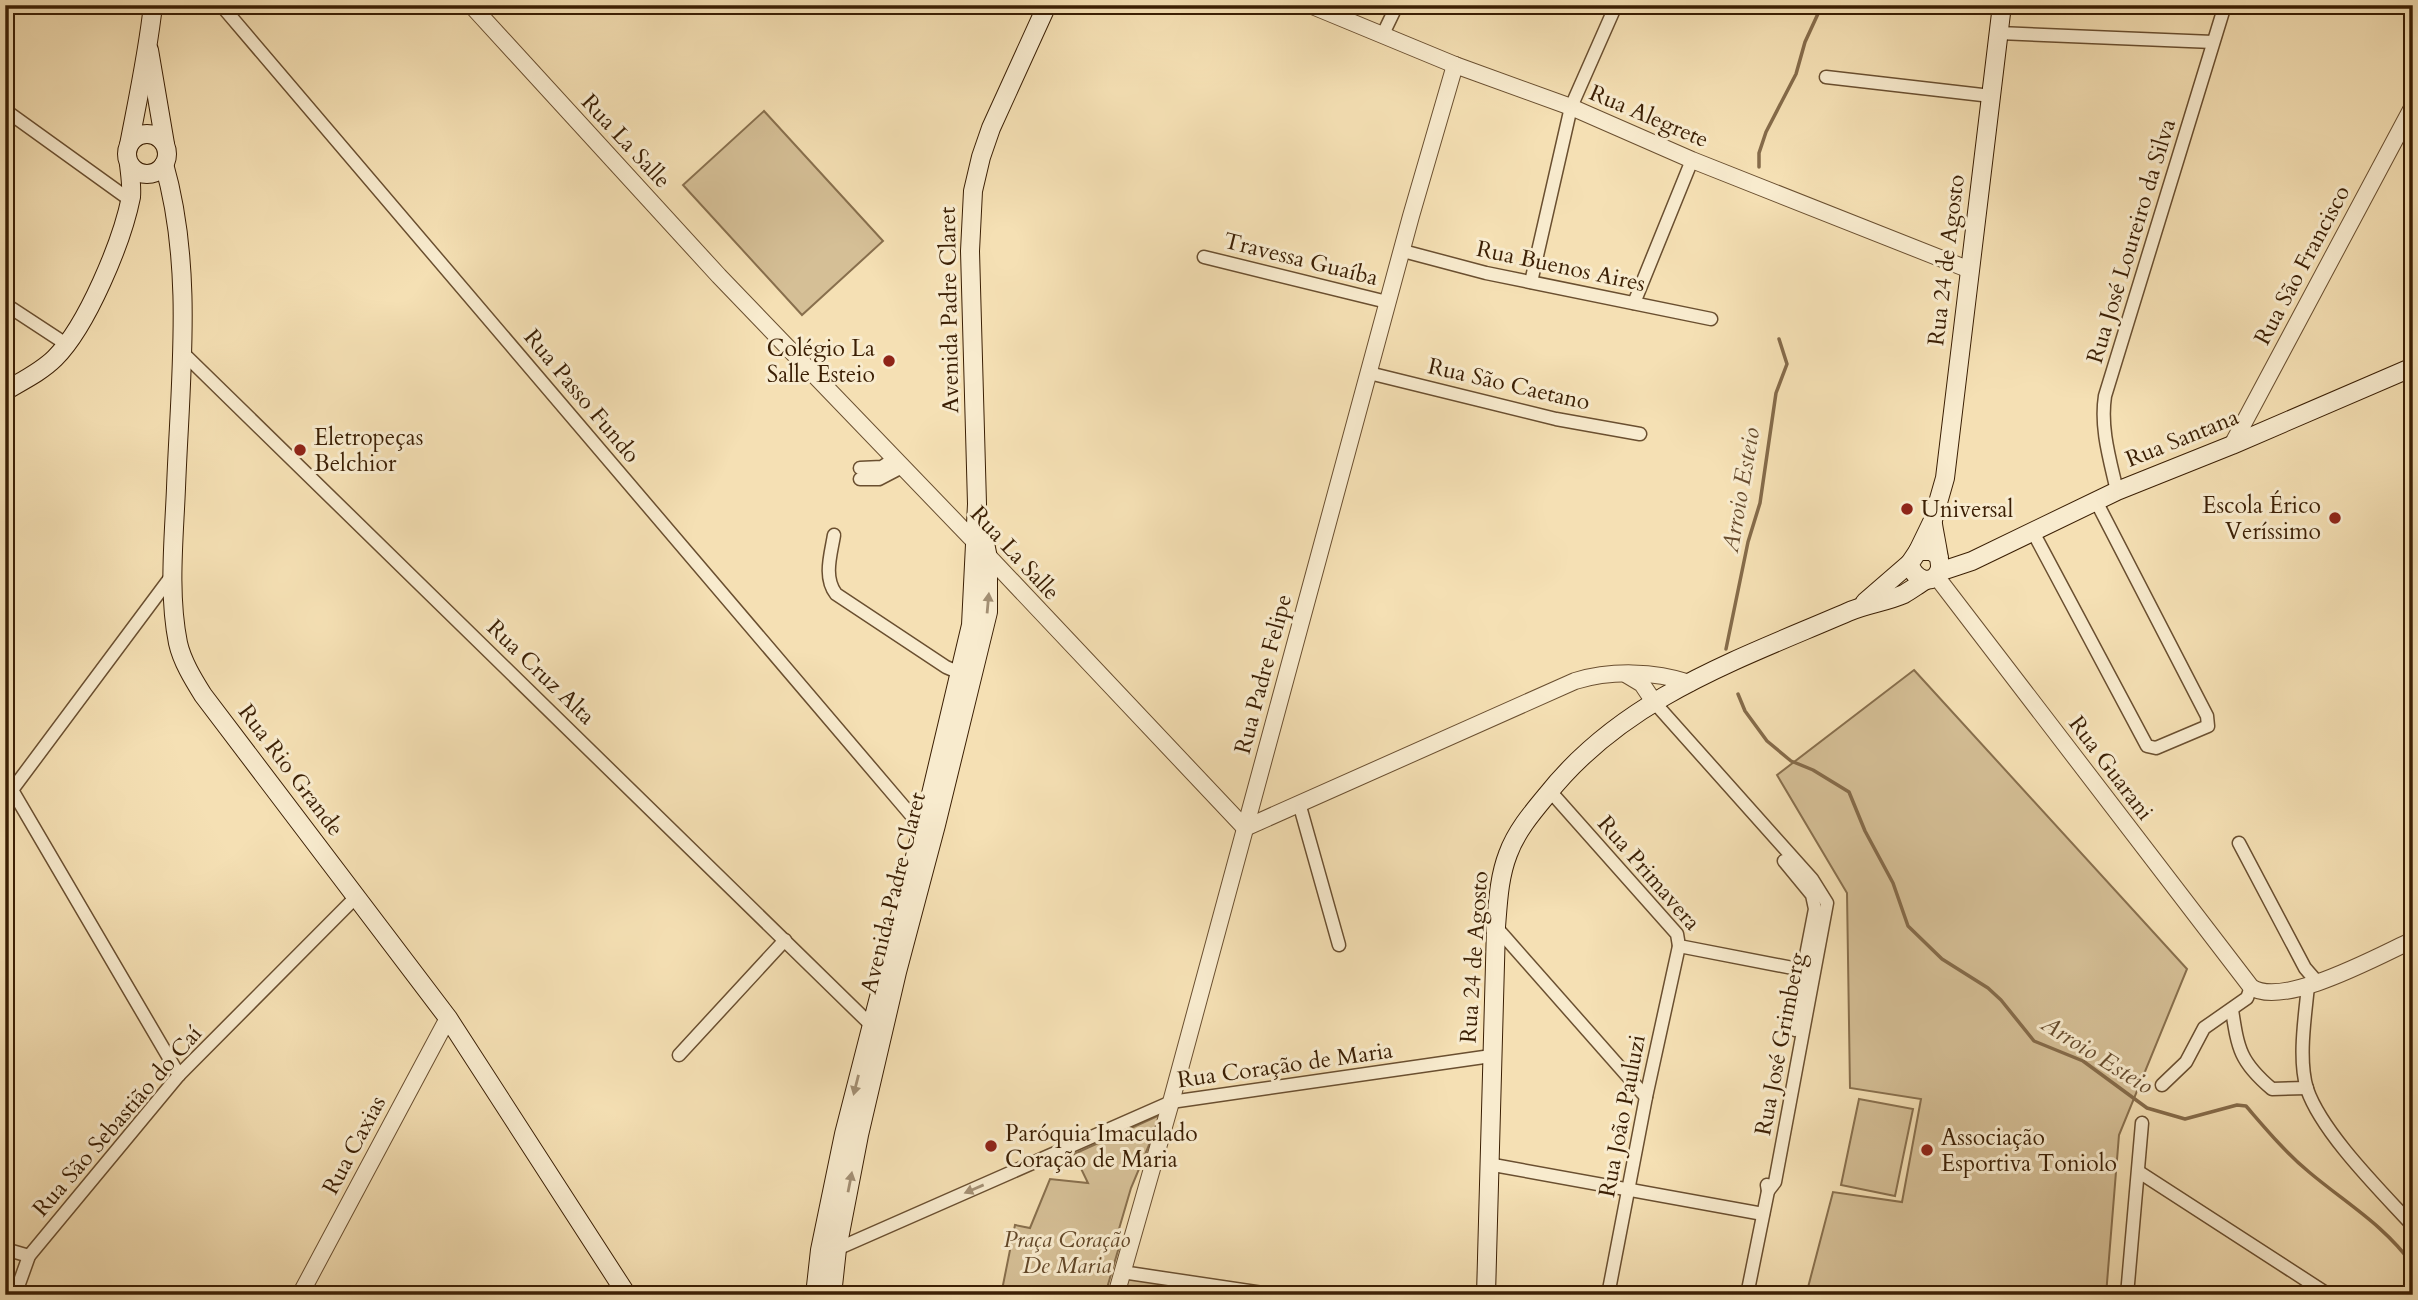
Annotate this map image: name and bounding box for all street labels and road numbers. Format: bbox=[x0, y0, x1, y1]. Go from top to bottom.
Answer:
street label: Rua Alegrete bbox=[1585, 77, 1713, 155]
street label: Rua La Salle bbox=[574, 87, 678, 195]
street label: Rua José Loureiro da Silva bbox=[2079, 115, 2183, 367]
street label: Rua 24 de Agosto bbox=[1920, 173, 1972, 347]
street label: Rua São Francisco bbox=[2247, 180, 2357, 350]
street label: Avenida Padre Claret bbox=[932, 206, 966, 414]
street label: Travessa Guaíba bbox=[1220, 225, 1382, 293]
street label: Rua Buenos Aires bbox=[1474, 233, 1648, 299]
street label: Rua Passo Fundo bbox=[517, 323, 647, 469]
street label: Rua São Caetano bbox=[1425, 350, 1593, 418]
street label: Rua Santana bbox=[2121, 401, 2243, 475]
street label: Rua La Salle bbox=[963, 499, 1067, 607]
street label: Rua Padre Felipe bbox=[1227, 591, 1299, 757]
street label: Rua Cruz Alta bbox=[480, 613, 602, 732]
street label: Rua Rio Grande bbox=[231, 698, 351, 842]
street label: Rua Guarani bbox=[2062, 709, 2160, 827]
street label: Avenida Padre Claret bbox=[853, 789, 933, 997]
street label: Rua Primavera bbox=[1590, 809, 1708, 937]
street label: Rua 24 de Agosto bbox=[1453, 870, 1495, 1044]
street label: Rua José Grimberg bbox=[1747, 950, 1813, 1138]
street label: Rua São Sebastião do Caí bbox=[25, 1019, 209, 1223]
street label: Rua João Pauluzi bbox=[1591, 1032, 1653, 1200]
street label: Rua Coração de Maria bbox=[1175, 1035, 1395, 1095]
street label: Rua Caxias bbox=[315, 1090, 393, 1200]

